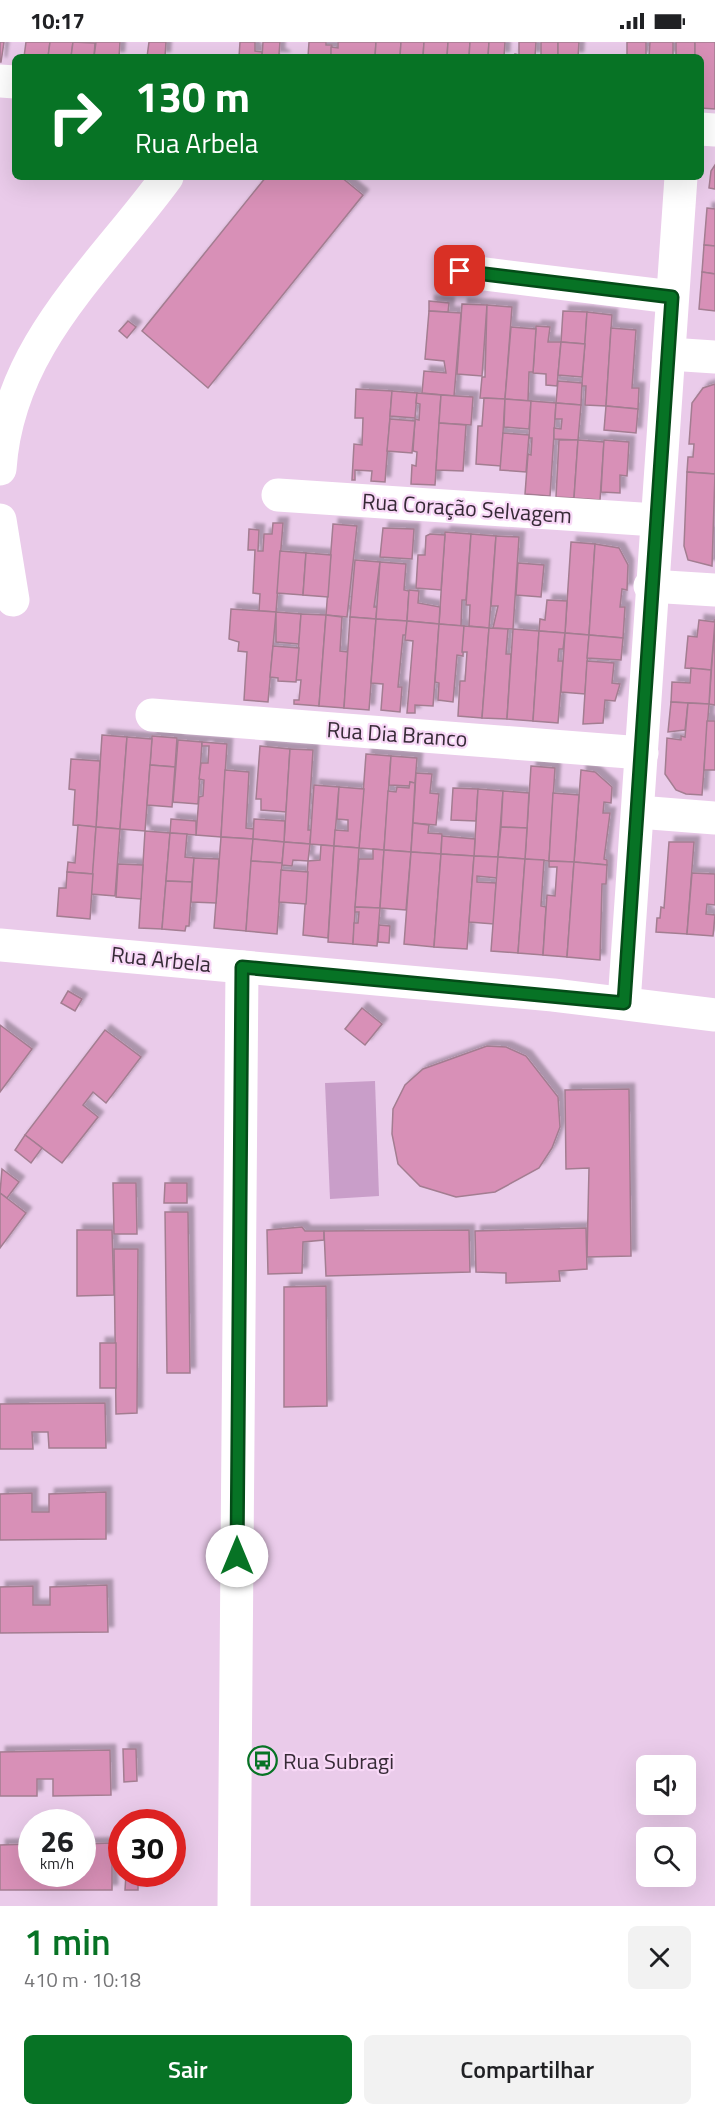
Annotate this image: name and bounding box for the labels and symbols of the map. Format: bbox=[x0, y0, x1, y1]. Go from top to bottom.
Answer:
pin bbox=[434, 245, 485, 296]
street label: Rua Coração Selvagem bbox=[361, 484, 573, 532]
street label: Rua Dia Branco bbox=[325, 712, 469, 756]
street label: Rua Arbela bbox=[109, 937, 213, 981]
position arrow bbox=[205, 1524, 269, 1588]
place label: Rua Subragi bbox=[283, 1744, 394, 1778]
bus stop icon: Rua Subragi bbox=[246, 1745, 278, 1777]
speed limit sign: 30 bbox=[108, 1809, 186, 1887]

